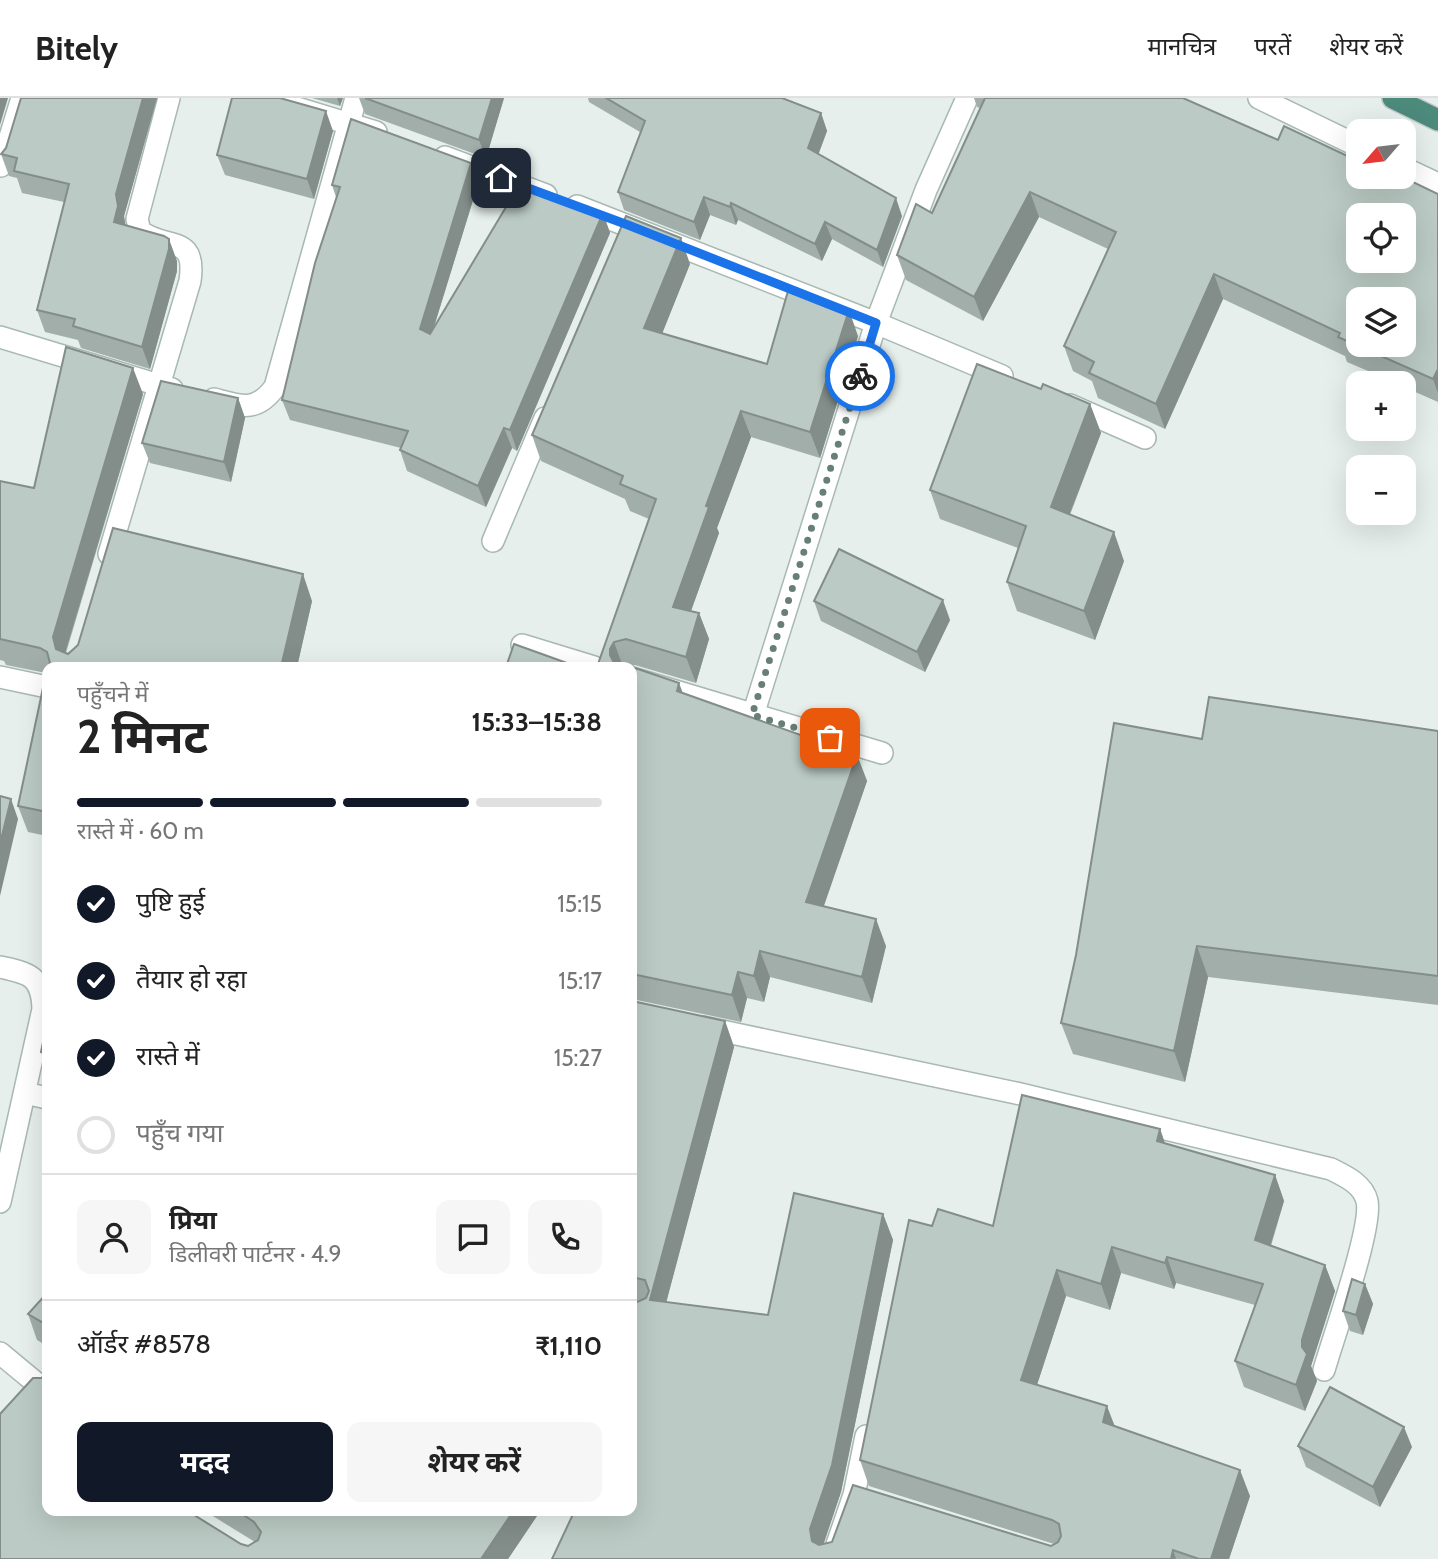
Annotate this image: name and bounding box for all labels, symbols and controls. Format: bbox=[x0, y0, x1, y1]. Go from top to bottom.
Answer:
text: Bitely bbox=[35, 28, 118, 68]
text: मानचित्र bbox=[1148, 32, 1216, 61]
text: परतें bbox=[1254, 32, 1291, 61]
text: शेयर करें bbox=[1329, 32, 1403, 61]
north arrow bbox=[1346, 119, 1416, 189]
map controls bbox=[1346, 119, 1416, 525]
pin bbox=[471, 148, 531, 208]
icon: home bbox=[482, 159, 520, 197]
button: locate bbox=[1346, 203, 1416, 273]
button: layers bbox=[1346, 287, 1416, 357]
courier bbox=[825, 341, 895, 411]
icon: bike bbox=[841, 357, 879, 395]
button: + bbox=[1346, 371, 1416, 441]
button: − bbox=[1346, 455, 1416, 525]
text: पहुँचने में bbox=[77, 680, 149, 708]
text: 15:33–15:38 bbox=[472, 706, 602, 738]
pin bbox=[800, 708, 860, 768]
text: 2 मिनट bbox=[77, 709, 208, 765]
icon: bag bbox=[811, 719, 849, 757]
text: रास्ते में · 60 m bbox=[77, 817, 204, 845]
icon: check bbox=[77, 885, 115, 923]
text: पुष्टि हुई bbox=[136, 886, 205, 918]
text: 15:15 bbox=[557, 890, 602, 918]
icon: check bbox=[77, 962, 115, 1000]
text: तैयार हो रहा bbox=[136, 963, 247, 995]
text: 15:17 bbox=[558, 967, 602, 995]
icon: check bbox=[77, 1039, 115, 1077]
text: रास्ते में bbox=[136, 1040, 200, 1072]
text: 15:27 bbox=[554, 1044, 602, 1072]
text: पहुँच गया bbox=[136, 1117, 223, 1149]
button: person bbox=[77, 1200, 151, 1274]
button: chat bbox=[436, 1200, 510, 1274]
button: phone bbox=[528, 1200, 602, 1274]
text: प्रिया bbox=[169, 1204, 217, 1236]
text: डिलीवरी पार्टनर · 4.9 bbox=[169, 1240, 342, 1268]
text: ऑर्डर #8578 bbox=[77, 1328, 211, 1360]
text: ₹1,110 bbox=[535, 1330, 602, 1362]
button: मदद bbox=[77, 1422, 333, 1502]
button: शेयर करें bbox=[347, 1422, 602, 1502]

